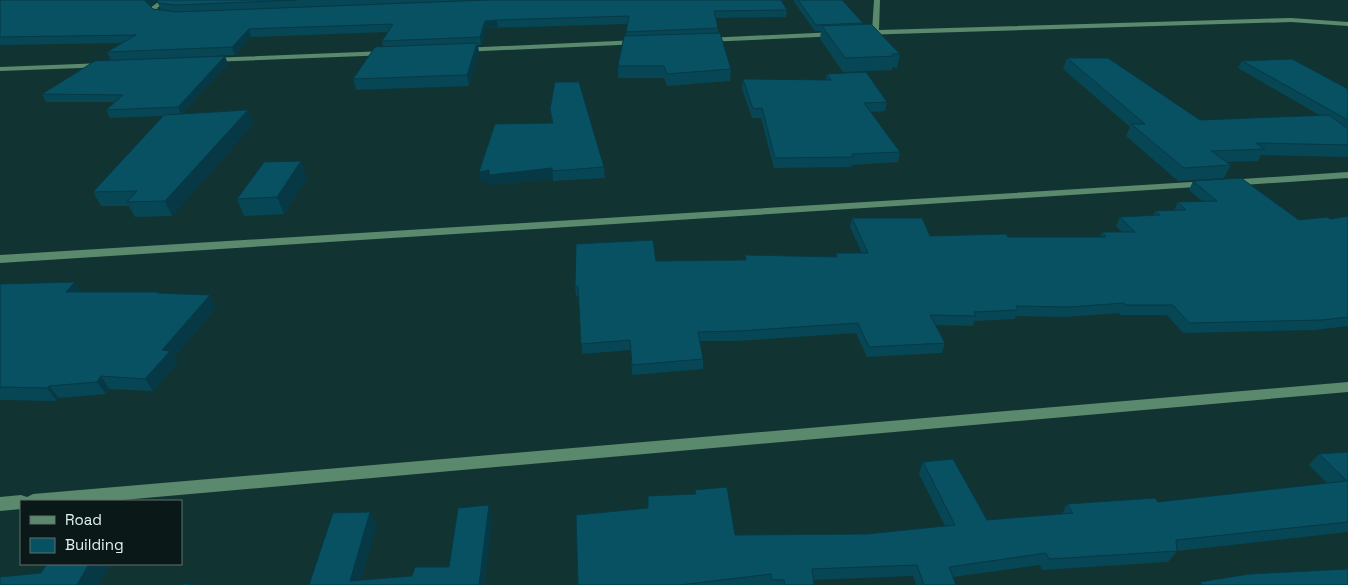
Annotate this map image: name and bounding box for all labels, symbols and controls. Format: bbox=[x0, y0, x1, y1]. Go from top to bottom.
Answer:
legend bbox=[20, 500, 182, 565]
text: Road bbox=[65, 510, 102, 529]
text: Building bbox=[65, 535, 124, 554]

